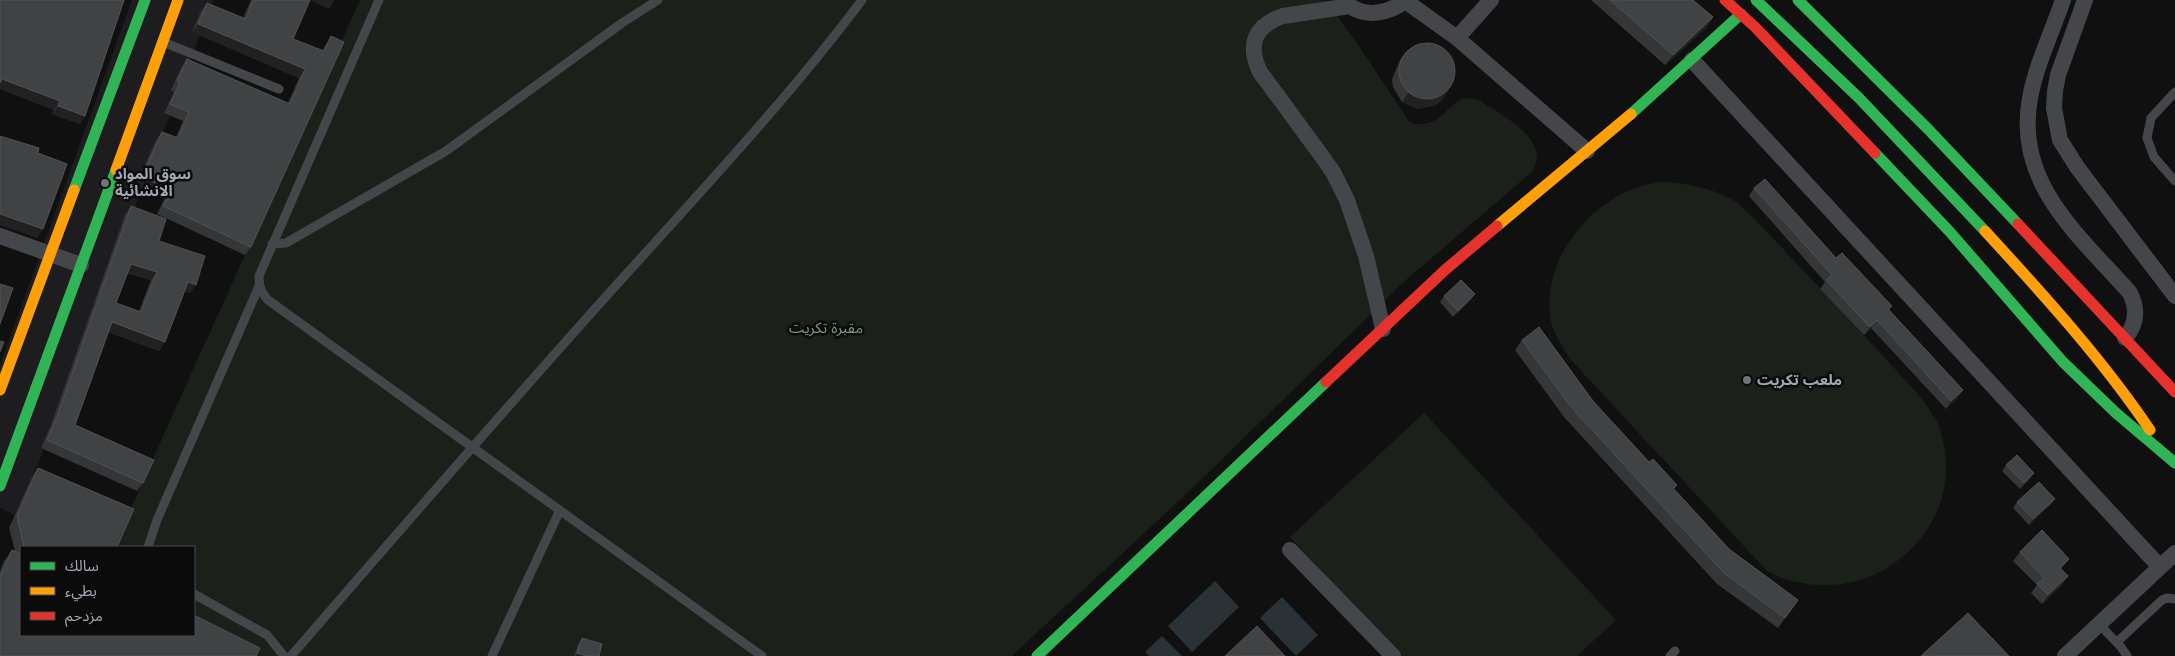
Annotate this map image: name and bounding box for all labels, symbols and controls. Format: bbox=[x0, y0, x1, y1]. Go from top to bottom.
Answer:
place label: سوق المواد الانشائية bbox=[115, 165, 191, 200]
marker: سوق المواد الانشائية bbox=[99, 177, 111, 189]
park label: مقبرة تكريت bbox=[789, 319, 863, 337]
place label: ملعب تكريت bbox=[1757, 371, 1842, 389]
marker: ملعب تكريت bbox=[1741, 374, 1753, 386]
legend bbox=[20, 546, 195, 636]
text: سالك bbox=[65, 557, 99, 575]
text: بطيء bbox=[65, 582, 97, 602]
text: مزدحم bbox=[65, 607, 103, 627]

